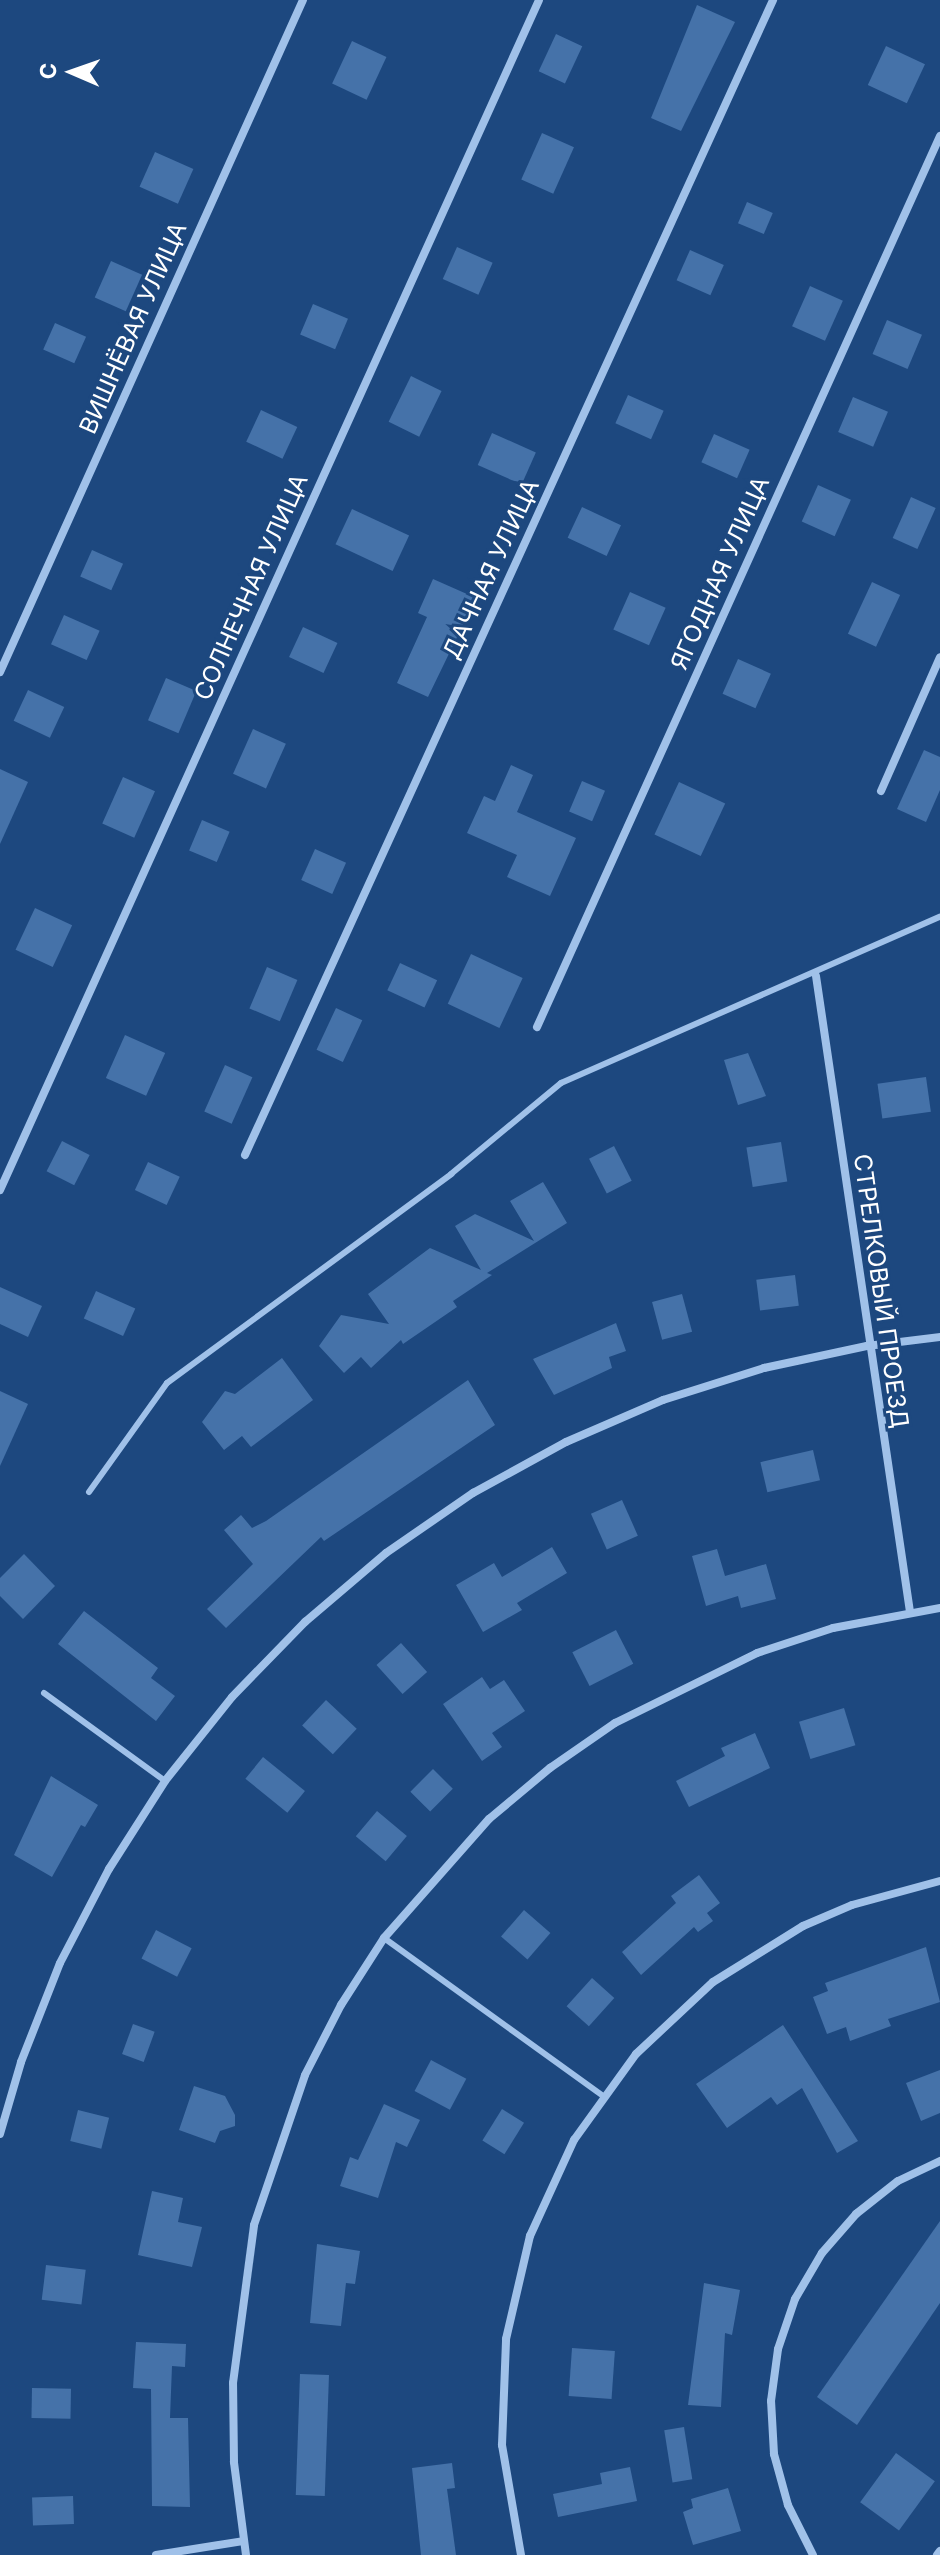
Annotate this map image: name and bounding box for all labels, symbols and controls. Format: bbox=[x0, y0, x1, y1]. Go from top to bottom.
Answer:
north arrow bbox=[32, 32, 112, 112]
text: С bbox=[35, 63, 61, 80]
street label: ВИШНЁВАЯ УЛИЦА bbox=[73, 218, 193, 438]
street label: СОЛНЕЧНАЯ УЛИЦА bbox=[188, 469, 314, 705]
street label: ЯГОДНАЯ УЛИЦА bbox=[665, 472, 775, 674]
street label: ДАЧНАЯ УЛИЦА bbox=[437, 475, 545, 663]
street label: СТРЕЛКОВЫЙ ПРОЕЗД bbox=[847, 1152, 915, 1430]

